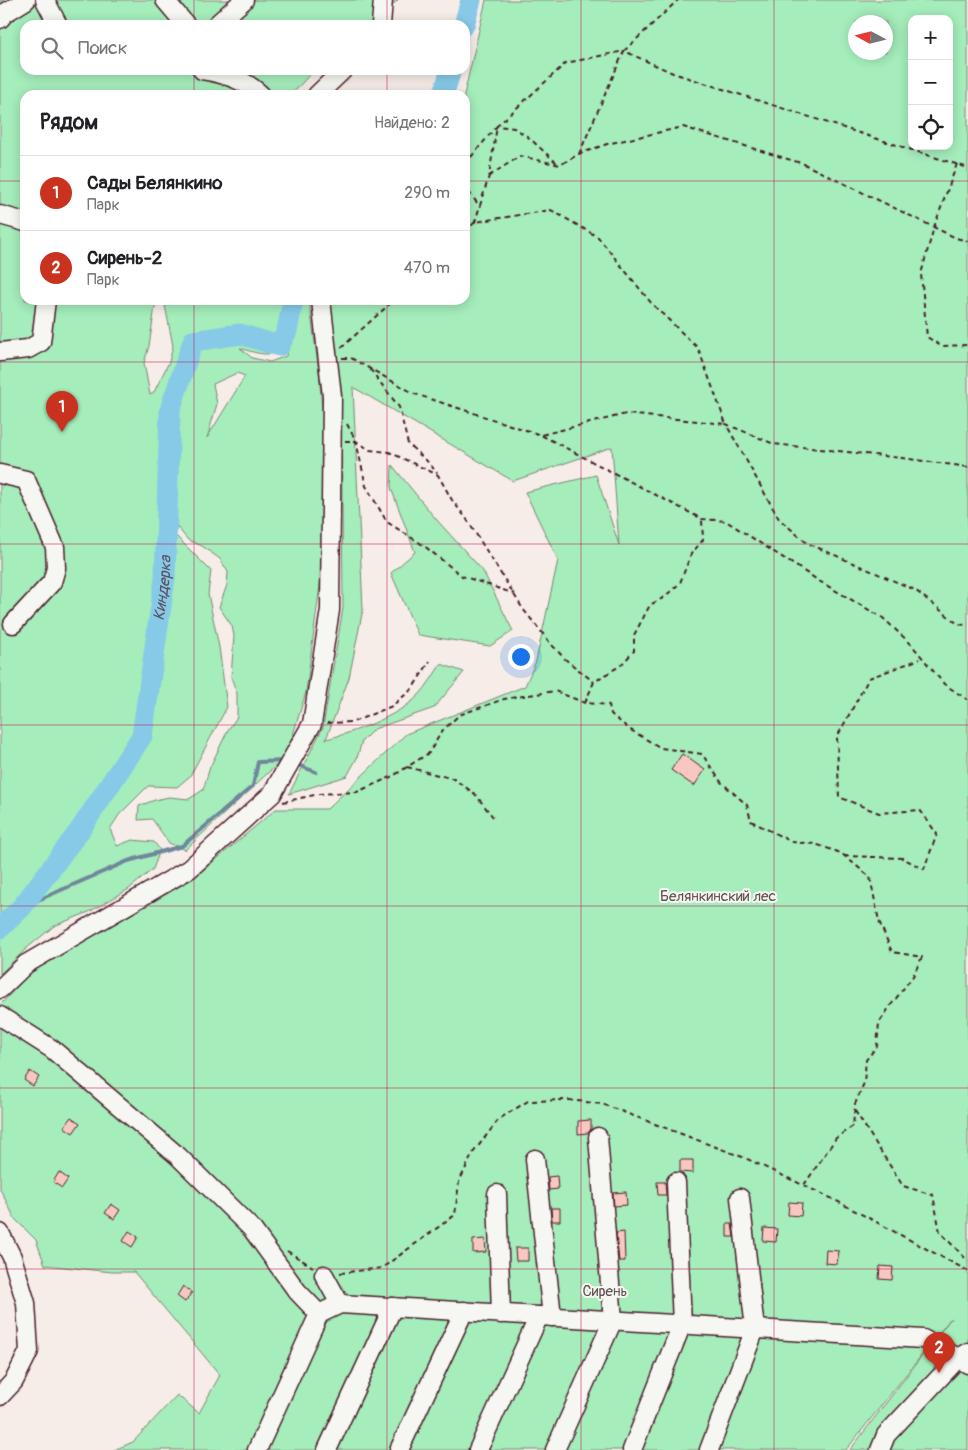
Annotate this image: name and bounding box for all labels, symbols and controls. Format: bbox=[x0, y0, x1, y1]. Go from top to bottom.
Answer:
north arrow bbox=[848, 15, 893, 60]
map controls bbox=[908, 15, 953, 150]
button: + bbox=[908, 15, 953, 60]
search box bbox=[20, 20, 470, 75]
icon: search bbox=[38, 34, 66, 62]
text: Поиск bbox=[78, 36, 128, 60]
button: − bbox=[908, 60, 953, 105]
button: locate bbox=[908, 105, 953, 150]
text: Рядом bbox=[40, 109, 98, 136]
text: Найдено: 2 bbox=[374, 113, 450, 133]
text: Сады Белянкино bbox=[87, 171, 222, 195]
text: 1 bbox=[53, 183, 59, 203]
text: 290 m bbox=[404, 183, 450, 203]
text: Парк bbox=[87, 195, 120, 215]
text: Сирень-2 bbox=[87, 246, 162, 270]
text: 2 bbox=[52, 258, 60, 278]
text: 470 m bbox=[404, 258, 450, 278]
text: Парк bbox=[87, 270, 120, 290]
pin: 1 bbox=[46, 391, 78, 432]
water label: Киндерка bbox=[149, 554, 176, 622]
your location bbox=[508, 644, 534, 670]
park label: Белянкинский лес bbox=[660, 887, 776, 906]
park label: Сирень bbox=[583, 1282, 627, 1301]
pin: 2 bbox=[923, 1332, 955, 1373]

